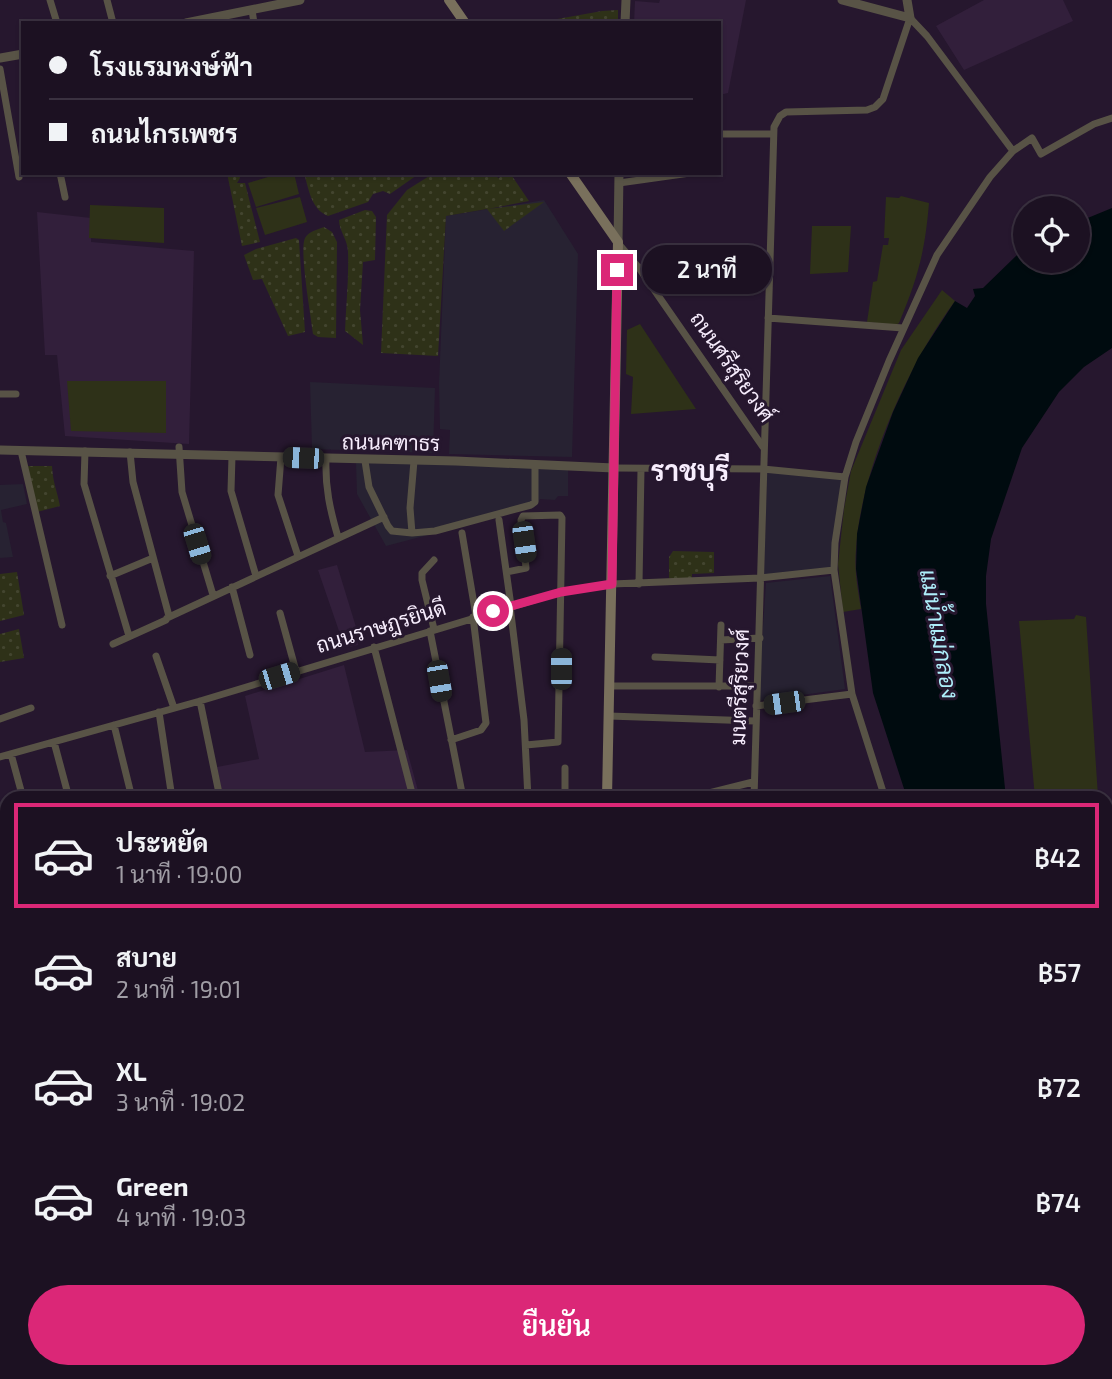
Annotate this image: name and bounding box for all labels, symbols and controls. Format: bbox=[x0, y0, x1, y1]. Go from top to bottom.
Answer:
text: โรงแรมหงษ์ฟ้า bbox=[91, 50, 253, 81]
text: ถนนไกรเพชร bbox=[91, 117, 238, 148]
map controls bbox=[1013, 196, 1090, 273]
button: locate bbox=[1013, 196, 1090, 273]
callout: 2 นาที bbox=[642, 246, 771, 294]
route end bbox=[601, 254, 633, 286]
text: 2 นาที bbox=[677, 255, 737, 283]
street label: ถนนศรีสุริยวงศ์ bbox=[684, 306, 780, 428]
street label: ถนนคฑาธร bbox=[342, 428, 440, 455]
car bbox=[282, 447, 325, 469]
district label: ราชบุรี bbox=[651, 453, 729, 491]
car bbox=[511, 520, 538, 564]
car bbox=[181, 521, 214, 567]
water label: แม่น้ำแม่กลอง bbox=[915, 566, 970, 701]
street label: ถนนราษฎรยินดี bbox=[313, 594, 449, 660]
route start bbox=[477, 595, 509, 627]
street label: มนตรีสุริยวงศ์ bbox=[724, 628, 756, 746]
car bbox=[551, 648, 572, 690]
car bbox=[426, 658, 453, 704]
car bbox=[256, 660, 303, 692]
car bbox=[762, 690, 807, 716]
icon: car bbox=[32, 824, 95, 887]
text: ประหยัด bbox=[116, 826, 209, 857]
text: ฿42 bbox=[1034, 841, 1081, 872]
text: 1 นาที · 19:00 bbox=[116, 860, 242, 888]
icon: car bbox=[32, 939, 95, 1002]
text: สบาย bbox=[116, 941, 177, 972]
text: ฿57 bbox=[1038, 956, 1081, 987]
text: 2 นาที · 19:01 bbox=[116, 975, 241, 1003]
icon: car bbox=[32, 1054, 95, 1117]
text: XL bbox=[116, 1055, 147, 1086]
text: ฿72 bbox=[1037, 1071, 1081, 1102]
text: 3 นาที · 19:02 bbox=[116, 1088, 245, 1116]
icon: car bbox=[32, 1169, 95, 1232]
text: Green bbox=[116, 1170, 189, 1201]
text: ฿74 bbox=[1036, 1186, 1081, 1217]
text: 4 นาที · 19:03 bbox=[116, 1203, 246, 1231]
button: ยืนยัน bbox=[28, 1285, 1085, 1365]

